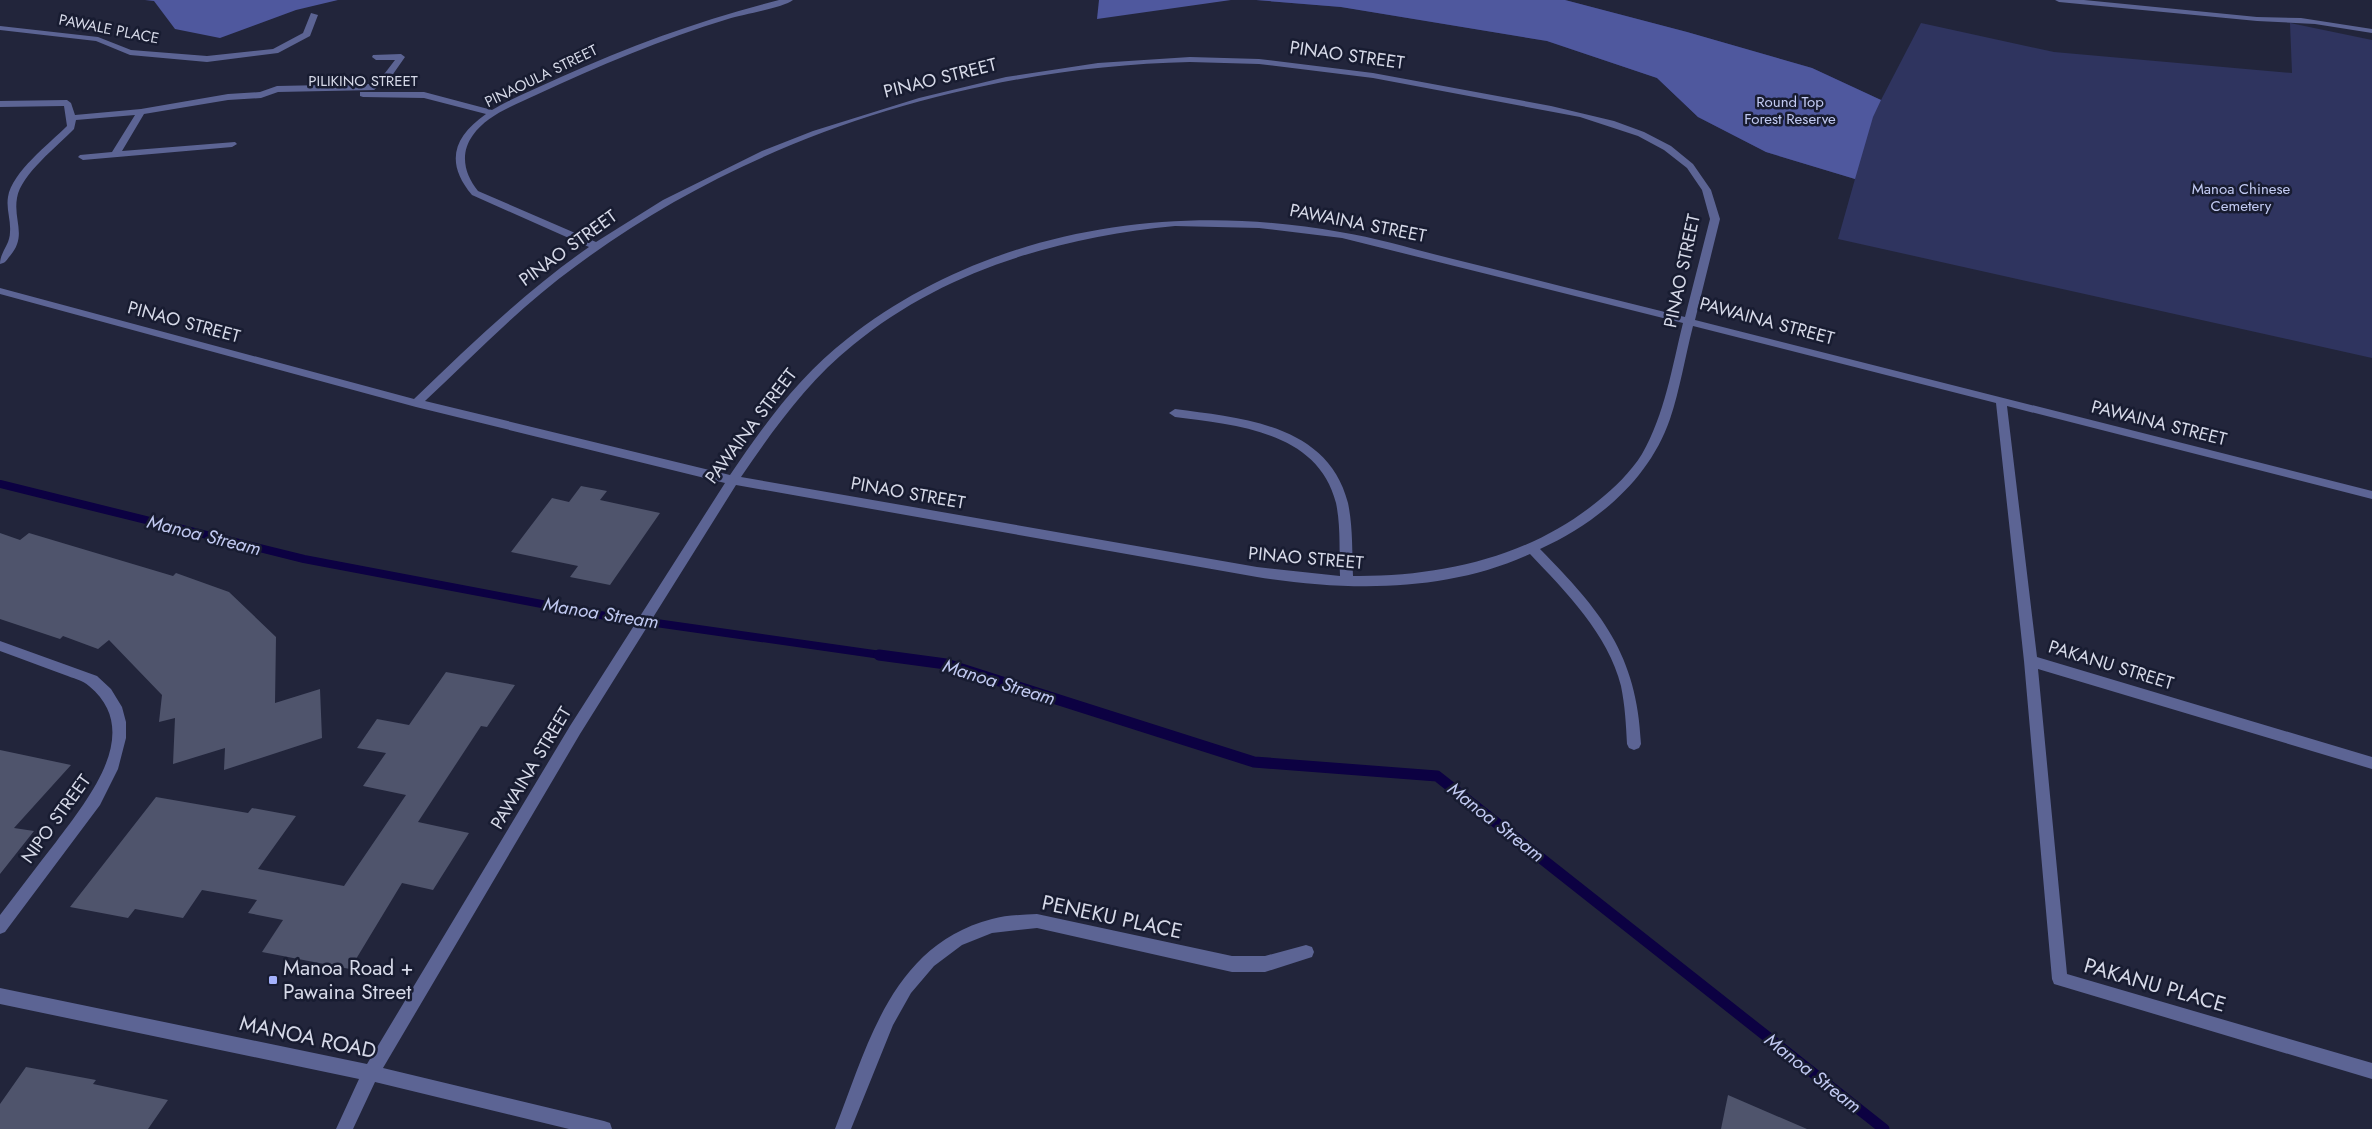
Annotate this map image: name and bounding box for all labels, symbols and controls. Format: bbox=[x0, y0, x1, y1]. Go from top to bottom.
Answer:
street label: PAWALE PLACE bbox=[57, 8, 161, 50]
street label: PINAO STREET bbox=[1288, 34, 1407, 76]
street label: PINAOULA STREET bbox=[481, 39, 601, 113]
street label: PINAO STREET bbox=[881, 51, 1000, 105]
street label: PILIKINO STREET bbox=[308, 70, 418, 92]
park label: Round Top Forest Reserve bbox=[1744, 91, 1836, 130]
park label: Manoa Chinese Cemetery bbox=[2192, 178, 2291, 217]
street label: PAWAINA STREET bbox=[1287, 197, 1429, 249]
street label: PINAO STREET bbox=[514, 203, 623, 293]
street label: PINAO STREET bbox=[1657, 211, 1707, 330]
street label: PAWAINA STREET bbox=[1697, 290, 1838, 352]
street label: PINAO STREET bbox=[125, 294, 244, 350]
street label: PAWAINA STREET bbox=[699, 362, 803, 489]
street label: PAWAINA STREET bbox=[2089, 394, 2230, 453]
street label: PINAO STREET bbox=[849, 470, 968, 516]
water label: Manoa Stream bbox=[144, 508, 264, 562]
street label: PINAO STREET bbox=[1247, 540, 1365, 576]
water label: Manoa Stream bbox=[541, 591, 661, 635]
street label: PAKANU STREET bbox=[2045, 634, 2177, 697]
water label: Manoa Stream bbox=[939, 652, 1059, 712]
street label: PAWAINA STREET bbox=[484, 701, 578, 834]
street label: NIPO STREET bbox=[15, 769, 98, 869]
water label: Manoa Stream bbox=[1442, 776, 1550, 868]
street label: PENEKU PLACE bbox=[1039, 887, 1185, 947]
street label: PAKANU PLACE bbox=[2081, 950, 2229, 1020]
place label: Manoa Road + Pawaina Street bbox=[283, 953, 414, 1007]
marker: Manoa Road + Pawaina Street bbox=[267, 974, 279, 986]
street label: MANOA ROAD bbox=[237, 1008, 379, 1066]
water label: Manoa Stream bbox=[1759, 1027, 1867, 1119]

